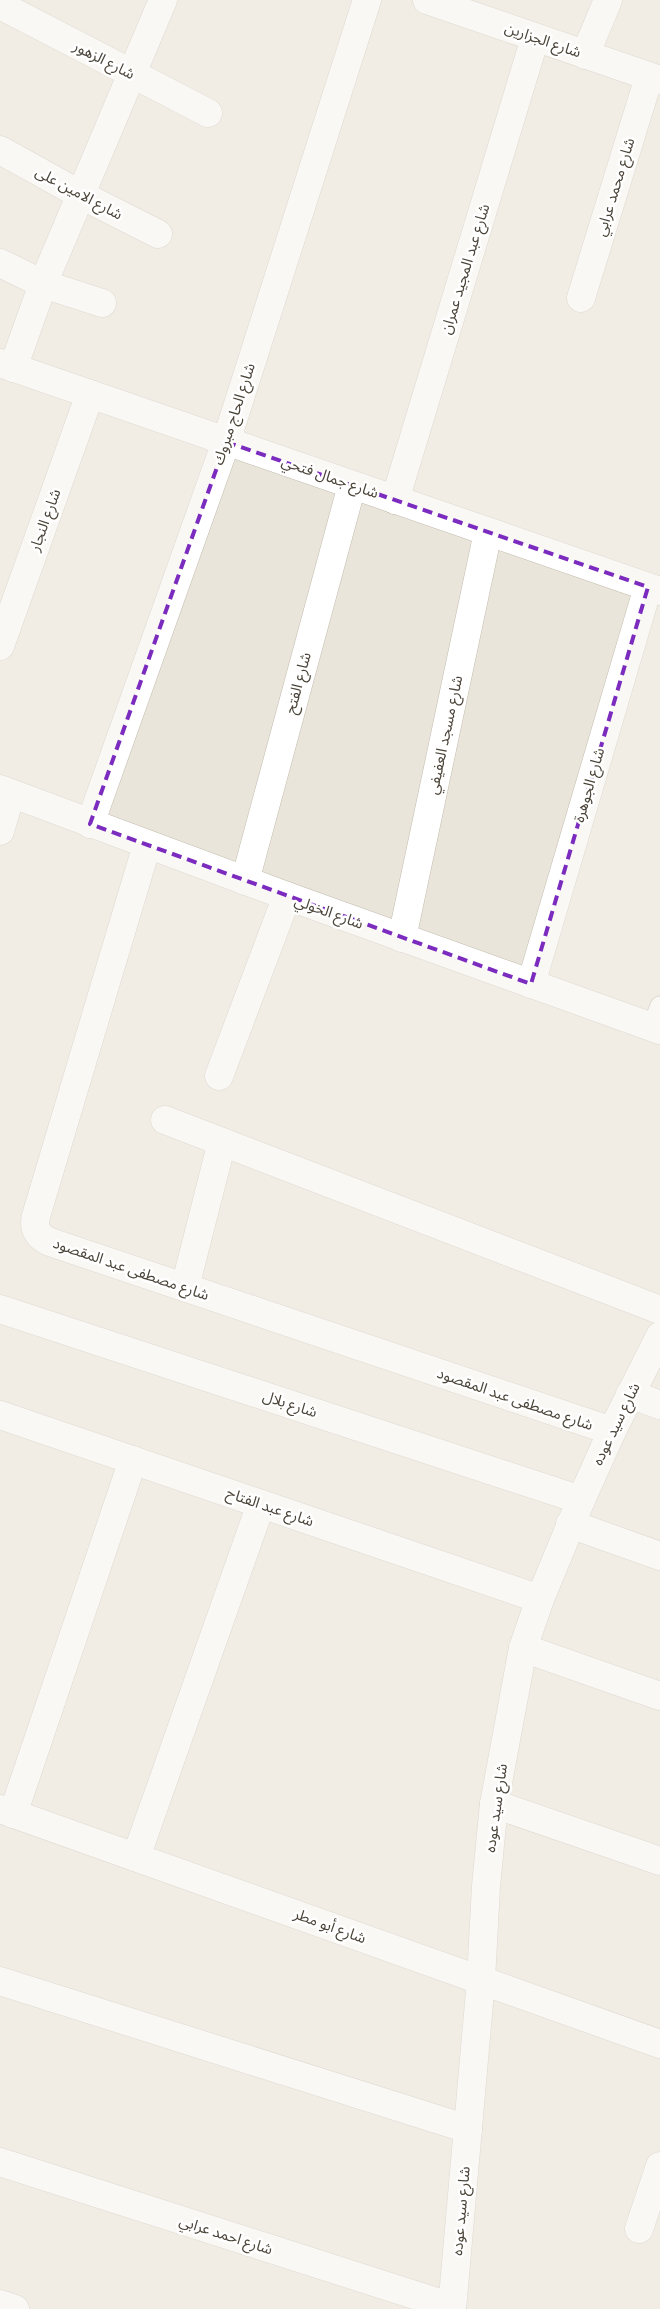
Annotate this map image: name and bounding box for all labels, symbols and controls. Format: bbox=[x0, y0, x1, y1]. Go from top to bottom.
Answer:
street label: شارع الجزارين bbox=[502, 19, 584, 64]
street label: شارع الزهور bbox=[68, 36, 138, 86]
street label: شارع محمد عرابي bbox=[591, 135, 641, 239]
street label: شارع الامين على bbox=[31, 162, 126, 226]
street label: شارع عبد المجيد عمران bbox=[437, 201, 496, 337]
street label: شارع الحاج مبروك bbox=[209, 361, 262, 468]
street label: شارع جمال فتحي bbox=[278, 452, 381, 505]
street label: شارع النجار bbox=[25, 486, 67, 555]
street label: شارع الفتح bbox=[281, 650, 318, 717]
street label: شارع مسجد العفيفي bbox=[424, 674, 469, 797]
street label: شارع الجوهرة bbox=[570, 745, 611, 825]
street label: شارع الخولي bbox=[291, 891, 366, 936]
street label: شارع مصطفى عبد المقصود bbox=[50, 1234, 212, 1307]
street label: شارع مصطفى عبد المقصود bbox=[434, 1364, 596, 1437]
street label: شارع سيد عوده bbox=[588, 1380, 647, 1469]
street label: شارع بلال bbox=[260, 1387, 320, 1424]
street label: شارع عبد الفتاح bbox=[223, 1484, 316, 1533]
street label: شارع سيد عوده bbox=[481, 1762, 514, 1854]
street label: شارع أبو مطر bbox=[290, 1904, 369, 1950]
street label: شارع سيد عوده bbox=[448, 2165, 477, 2257]
street label: شارع احمد عرابي bbox=[176, 2211, 275, 2261]

